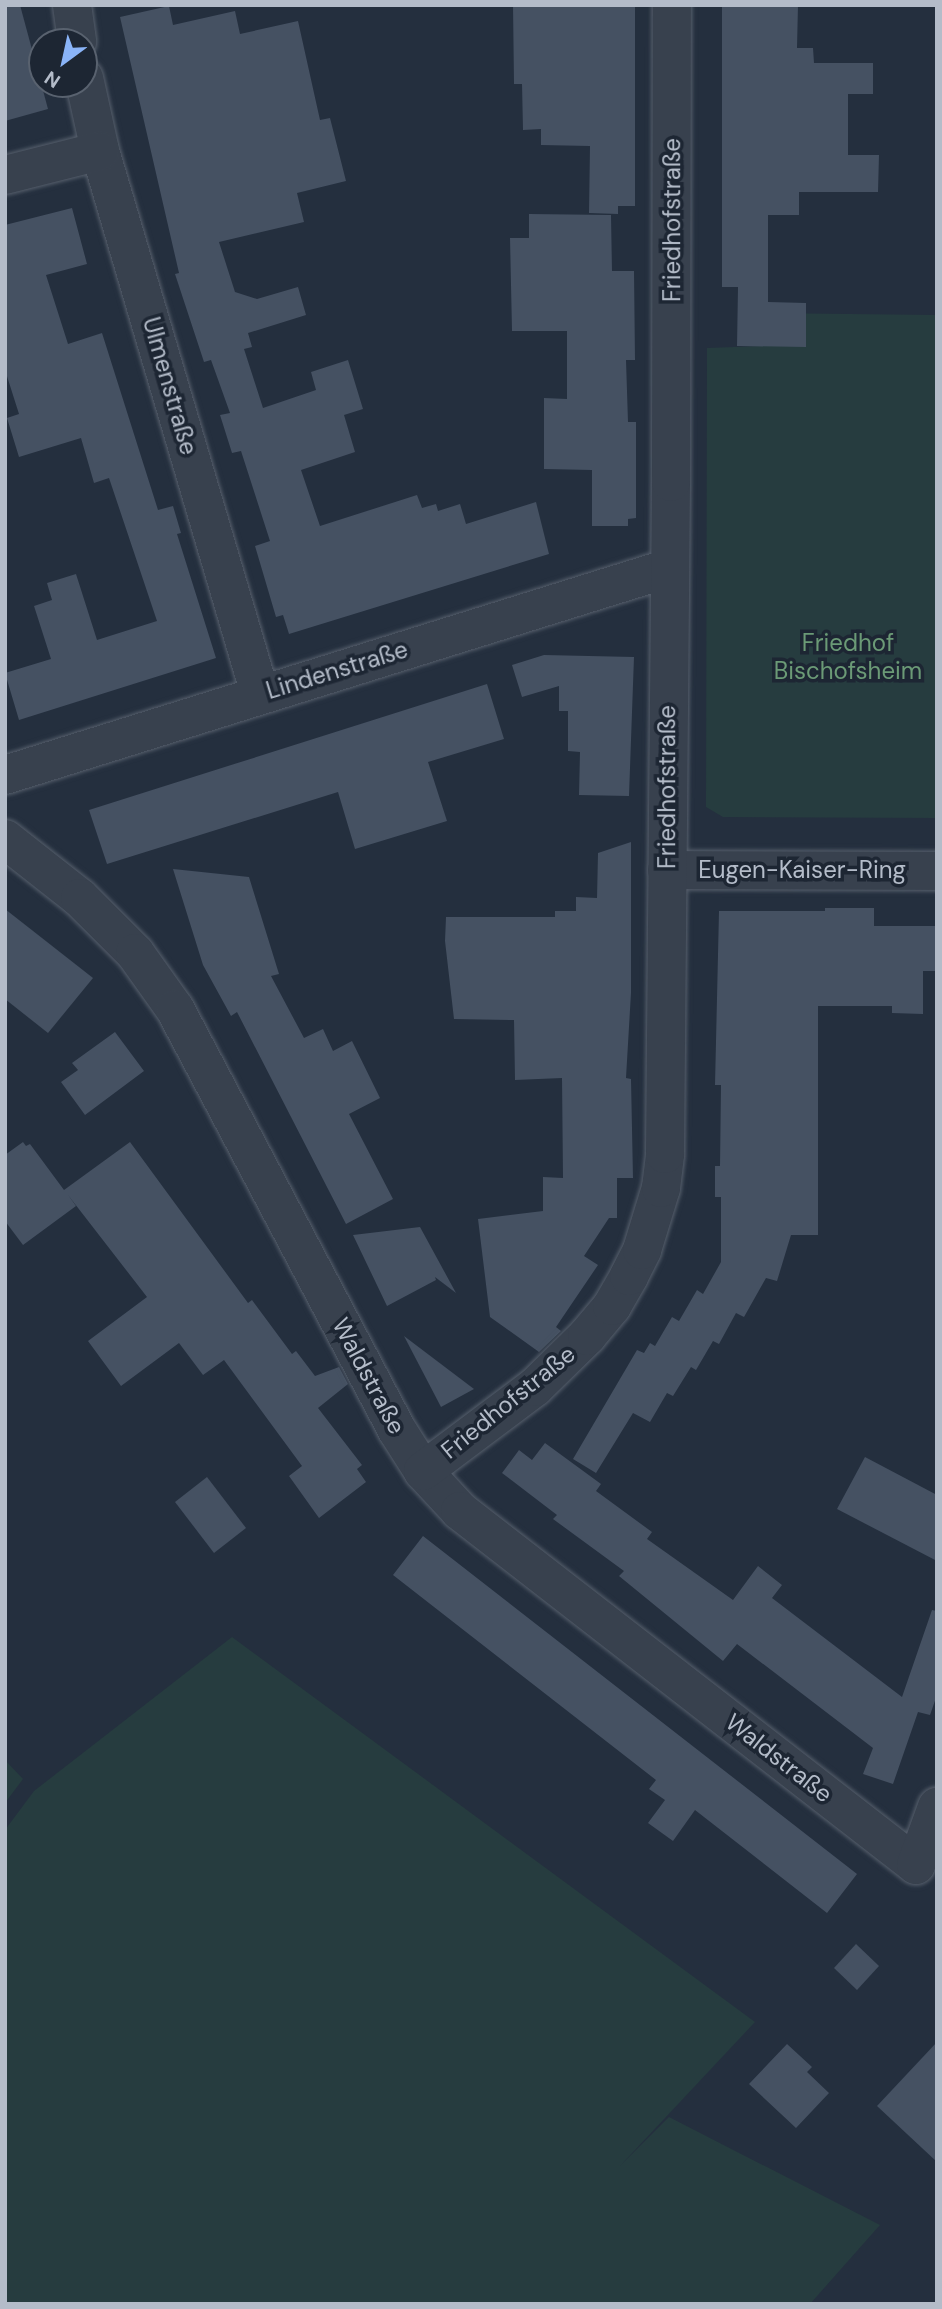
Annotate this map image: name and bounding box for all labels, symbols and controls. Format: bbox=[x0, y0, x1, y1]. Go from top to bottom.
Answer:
north arrow bbox=[28, 28, 98, 98]
text: N bbox=[40, 65, 65, 94]
street label: Friedhofstraße bbox=[658, 138, 686, 302]
street label: Ulmenstraße bbox=[137, 314, 203, 458]
park label: Friedhof Bischofsheim bbox=[774, 629, 922, 685]
street label: Lindenstraße bbox=[263, 635, 411, 705]
street label: Friedhofstraße bbox=[653, 705, 681, 869]
street label: Eugen-Kaiser-Ring bbox=[698, 856, 906, 884]
street label: Waldstraße bbox=[326, 1313, 412, 1439]
street label: Friedhofstraße bbox=[435, 1339, 581, 1465]
street label: Waldstraße bbox=[720, 1707, 838, 1809]

